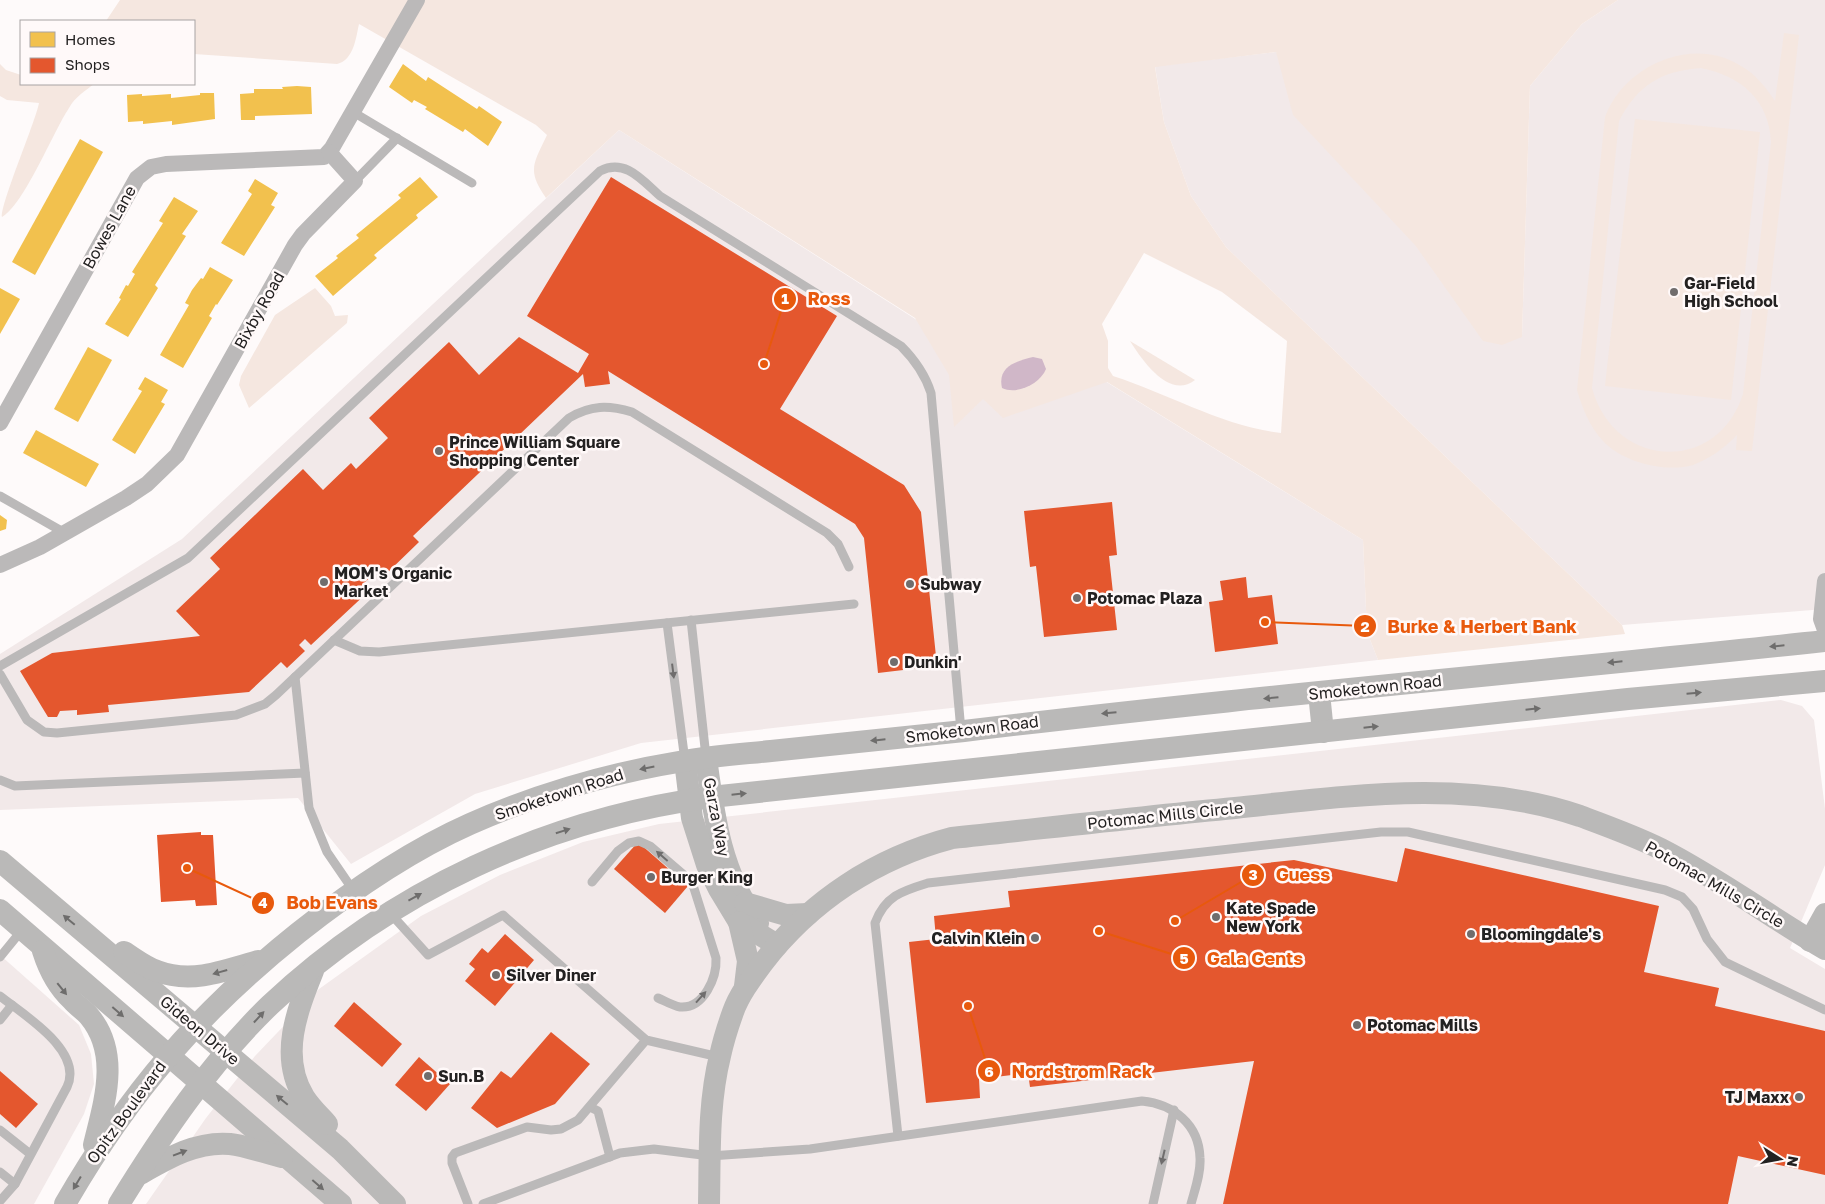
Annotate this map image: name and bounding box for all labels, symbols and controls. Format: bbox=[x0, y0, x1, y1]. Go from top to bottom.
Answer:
legend bbox=[20, 20, 195, 85]
text: Homes bbox=[65, 30, 115, 48]
text: Shops bbox=[65, 55, 110, 73]
street label: Bowes Lane bbox=[78, 182, 140, 272]
street label: Bixby Road bbox=[230, 268, 288, 352]
place label: Gar-Field High School bbox=[1684, 273, 1779, 311]
callout: Ross bbox=[773, 283, 861, 316]
marker: Gar-Field High School bbox=[1668, 286, 1680, 298]
text: Ross bbox=[807, 287, 851, 309]
text: 1 bbox=[781, 289, 789, 307]
place label: Prince William Square Shopping Center bbox=[449, 432, 620, 470]
marker: Prince William Square Shopping Center bbox=[433, 445, 445, 457]
place label: MOM's Organic Market bbox=[334, 563, 452, 601]
place label: Subway bbox=[920, 574, 982, 594]
marker: MOM's Organic Market bbox=[318, 576, 330, 588]
marker: Subway bbox=[904, 578, 916, 590]
place label: Potomac Plaza bbox=[1087, 588, 1202, 608]
marker: Potomac Plaza bbox=[1071, 592, 1083, 604]
callout: Burke & Herbert Bank bbox=[1352, 610, 1587, 643]
text: Burke & Herbert Bank bbox=[1387, 615, 1577, 637]
text: 2 bbox=[1360, 617, 1370, 635]
one-way arrow bbox=[1768, 642, 1784, 650]
place label: Dunkin' bbox=[904, 652, 962, 672]
marker: Dunkin' bbox=[888, 656, 900, 668]
one-way arrow bbox=[1607, 659, 1623, 667]
one-way arrow bbox=[669, 664, 677, 680]
street label: Smoketown Road bbox=[1307, 670, 1443, 704]
one-way arrow bbox=[1687, 689, 1703, 697]
one-way arrow bbox=[1262, 694, 1278, 702]
one-way arrow bbox=[1525, 705, 1541, 713]
one-way arrow bbox=[1101, 709, 1117, 717]
street label: Smoketown Road bbox=[904, 711, 1040, 747]
one-way arrow bbox=[1363, 723, 1379, 731]
one-way arrow bbox=[870, 736, 886, 744]
street label: Smoketown Road bbox=[492, 764, 626, 824]
one-way arrow bbox=[639, 764, 655, 772]
street label: Garza Way bbox=[700, 776, 734, 858]
one-way arrow bbox=[731, 790, 747, 798]
street label: Potomac Mills Circle bbox=[1086, 797, 1244, 833]
one-way arrow bbox=[556, 826, 571, 834]
street label: Potomac Mills Circle bbox=[1642, 836, 1788, 932]
one-way arrow bbox=[655, 851, 668, 862]
callout: Guess bbox=[1240, 858, 1340, 891]
text: Guess bbox=[1276, 863, 1330, 885]
text: 3 bbox=[1248, 865, 1258, 883]
place label: Burger King bbox=[661, 867, 753, 887]
marker: Burger King bbox=[645, 871, 657, 883]
callout: Bob Evans bbox=[251, 886, 388, 919]
text: Bob Evans bbox=[286, 891, 378, 913]
text: 4 bbox=[258, 893, 268, 911]
one-way arrow bbox=[409, 893, 422, 902]
place label: Kate Spade New York bbox=[1226, 898, 1316, 936]
marker: Kate Spade New York bbox=[1210, 911, 1222, 923]
one-way arrow bbox=[64, 914, 76, 926]
place label: Bloomingdale's bbox=[1481, 924, 1601, 944]
place label: Calvin Klein bbox=[931, 928, 1025, 948]
marker: Bloomingdale's bbox=[1465, 928, 1477, 940]
marker: Calvin Klein bbox=[1029, 932, 1041, 944]
callout: Gala Gents bbox=[1172, 942, 1313, 975]
text: Gala Gents bbox=[1207, 947, 1303, 969]
text: 5 bbox=[1179, 949, 1189, 967]
place label: Silver Diner bbox=[506, 965, 596, 985]
one-way arrow bbox=[212, 969, 227, 977]
marker: Silver Diner bbox=[490, 969, 502, 981]
one-way arrow bbox=[57, 982, 68, 995]
street label: Gideon Drive bbox=[156, 991, 244, 1069]
one-way arrow bbox=[695, 991, 707, 1003]
one-way arrow bbox=[111, 1006, 124, 1017]
one-way arrow bbox=[253, 1011, 265, 1023]
place label: Potomac Mills bbox=[1367, 1015, 1478, 1035]
marker: Potomac Mills bbox=[1351, 1019, 1363, 1031]
callout: Nordstrom Rack bbox=[976, 1055, 1162, 1088]
street label: Opitz Boulevard bbox=[82, 1057, 170, 1167]
text: Nordstrom Rack bbox=[1012, 1060, 1153, 1082]
text: 6 bbox=[984, 1062, 994, 1080]
place label: Sun.B bbox=[438, 1066, 484, 1086]
marker: Sun.B bbox=[422, 1070, 434, 1082]
place label: TJ Maxx bbox=[1725, 1087, 1790, 1107]
marker: TJ Maxx bbox=[1793, 1091, 1805, 1103]
one-way arrow bbox=[275, 1095, 288, 1106]
north arrow bbox=[1755, 1134, 1805, 1184]
one-way arrow bbox=[173, 1149, 188, 1157]
one-way arrow bbox=[1159, 1149, 1167, 1164]
text: N bbox=[1784, 1155, 1803, 1168]
one-way arrow bbox=[73, 1176, 82, 1189]
one-way arrow bbox=[312, 1179, 325, 1190]

